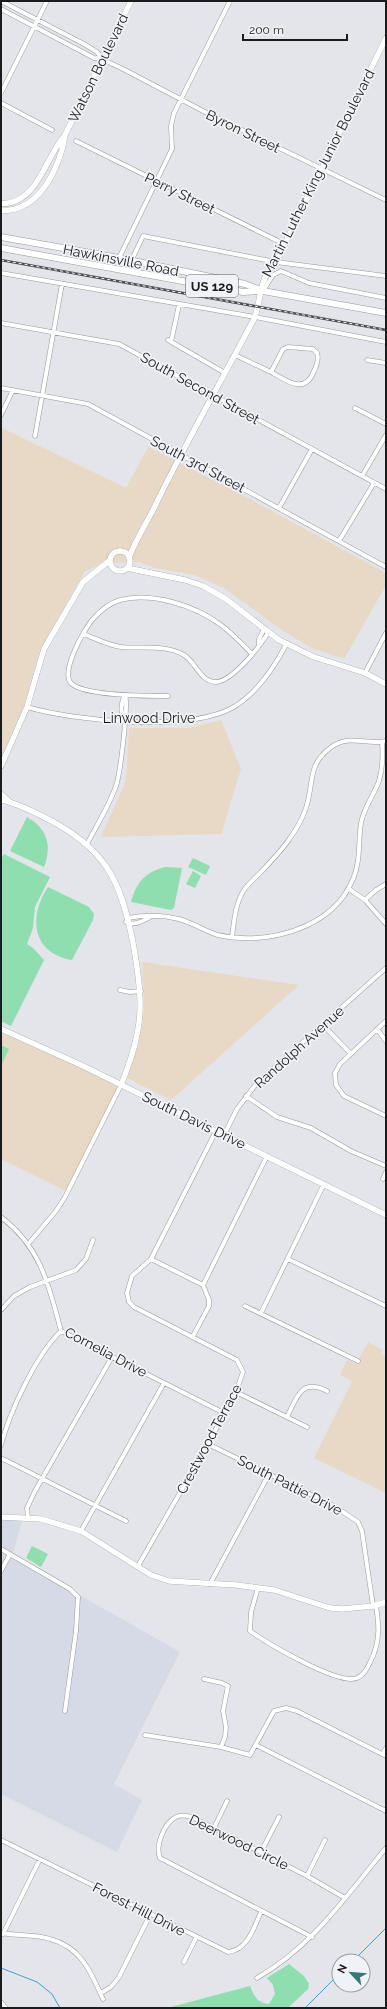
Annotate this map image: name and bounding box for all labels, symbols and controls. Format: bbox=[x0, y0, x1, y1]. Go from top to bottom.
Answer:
street label: Watson Boulevard bbox=[65, 11, 131, 125]
scale bar bbox=[243, 16, 347, 42]
text: 200 m bbox=[249, 23, 284, 37]
street label: Martin Luther King Junior Boulevard bbox=[258, 67, 378, 279]
street label: Byron Street bbox=[203, 106, 283, 156]
street label: Perry Street bbox=[142, 169, 218, 217]
street label: Hawkinsville Road bbox=[62, 241, 180, 279]
road number: US 129 bbox=[186, 275, 238, 297]
street label: South Second Street bbox=[138, 349, 263, 428]
street label: South 3rd Street bbox=[148, 432, 248, 496]
street label: Linwood Drive bbox=[103, 710, 195, 726]
street label: Randolph Avenue bbox=[251, 1003, 347, 1091]
street label: South Davis Drive bbox=[140, 1088, 248, 1152]
street label: Cornelia Drive bbox=[62, 1324, 150, 1380]
street label: Crestwood Terrace bbox=[173, 1381, 245, 1497]
street label: South Pattie Drive bbox=[235, 1452, 345, 1518]
street label: Deerwood Circle bbox=[187, 1811, 291, 1873]
street label: Forest Hill Drive bbox=[90, 1879, 188, 1939]
north arrow bbox=[331, 1953, 371, 1993]
text: N bbox=[335, 1962, 350, 1975]

